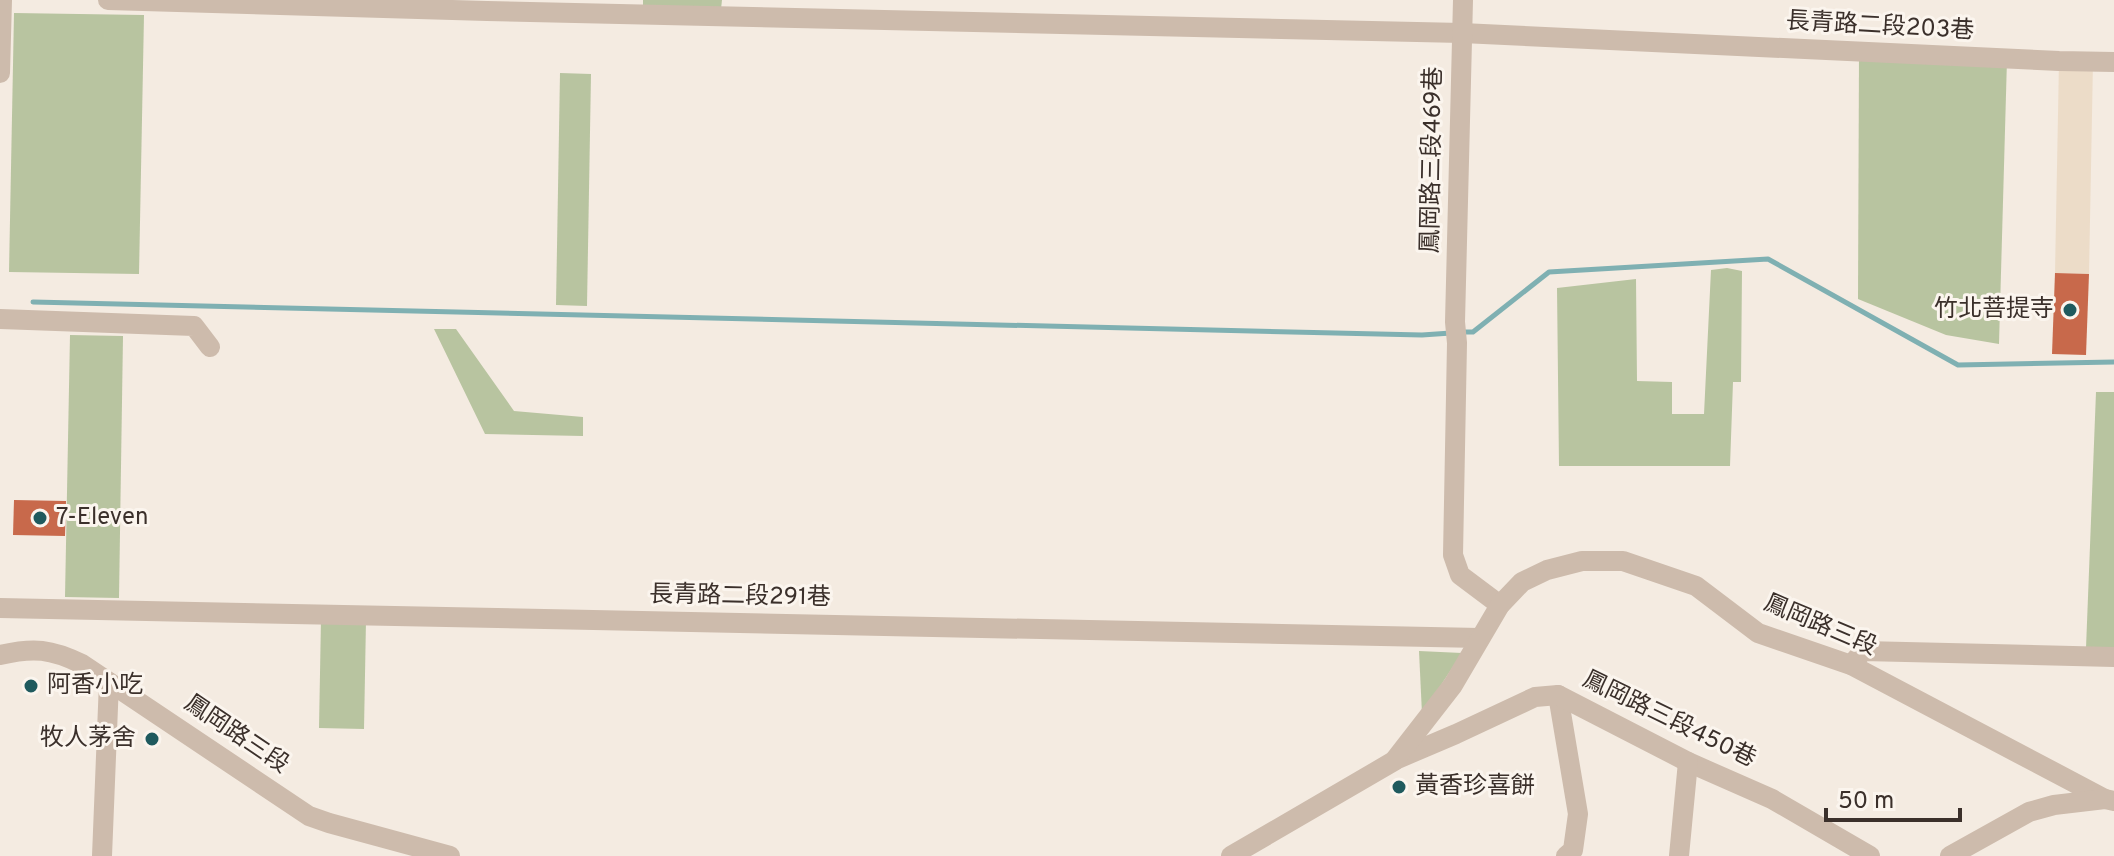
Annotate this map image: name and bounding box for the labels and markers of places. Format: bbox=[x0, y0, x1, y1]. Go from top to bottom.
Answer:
place label: 竹北菩提寺 bbox=[1934, 295, 2054, 325]
marker: 竹北菩提寺 bbox=[2061, 301, 2079, 319]
place label: 7-Eleven bbox=[56, 503, 149, 533]
marker: 7-Eleven bbox=[31, 509, 49, 527]
place label: 阿香小吃 bbox=[47, 671, 143, 701]
marker: 阿香小吃 bbox=[22, 677, 40, 695]
place label: 牧人茅舍 bbox=[40, 724, 136, 754]
marker: 牧人茅舍 bbox=[143, 730, 161, 748]
place label: 黃香珍喜餅 bbox=[1415, 772, 1535, 802]
marker: 黃香珍喜餅 bbox=[1390, 778, 1408, 796]

